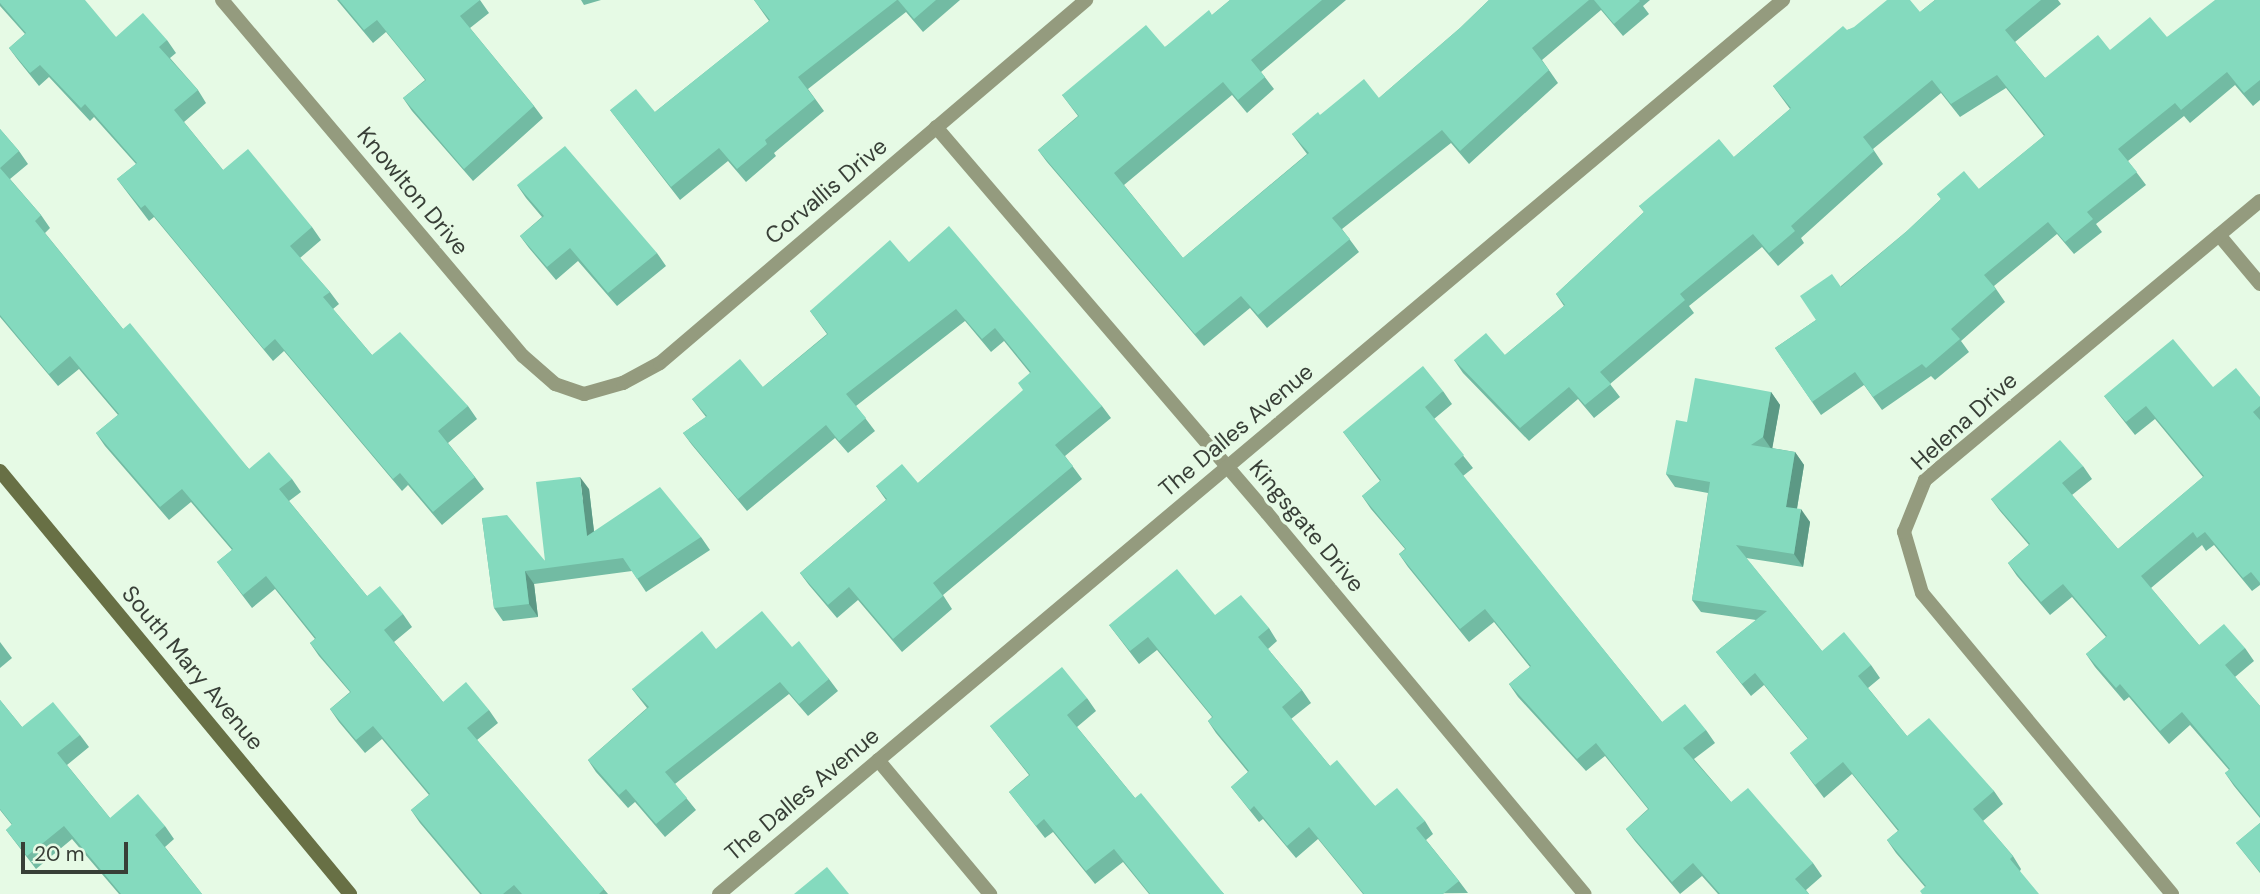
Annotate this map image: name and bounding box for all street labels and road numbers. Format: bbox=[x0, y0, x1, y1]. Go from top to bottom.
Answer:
street label: Knowlton Drive bbox=[351, 121, 475, 261]
street label: Corvallis Drive bbox=[759, 132, 893, 250]
street label: The Dalles Avenue bbox=[1153, 357, 1319, 503]
street label: Helena Drive bbox=[1905, 366, 2023, 476]
street label: Kingsgate Drive bbox=[1244, 454, 1370, 598]
street label: South Mary Avenue bbox=[116, 580, 270, 756]
street label: The Dalles Avenue bbox=[719, 721, 885, 867]

